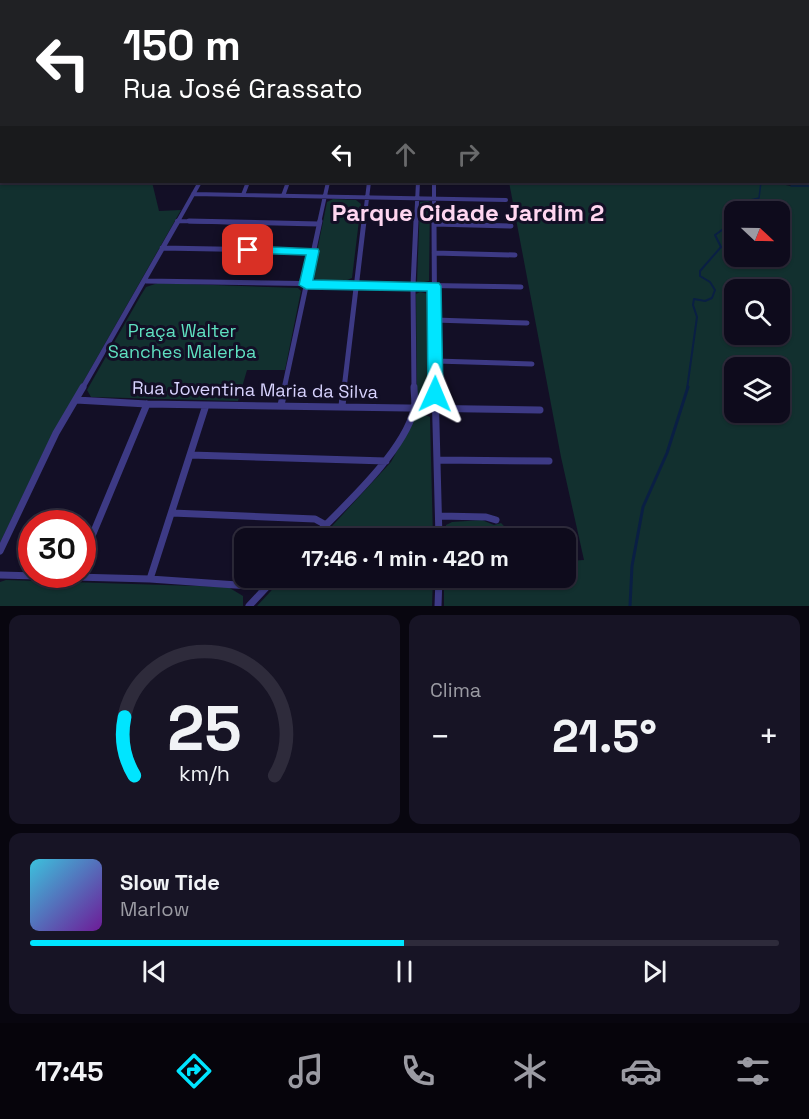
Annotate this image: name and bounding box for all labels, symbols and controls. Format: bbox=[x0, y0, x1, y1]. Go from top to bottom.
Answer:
text: 150 m bbox=[123, 19, 241, 72]
icon: left bbox=[24, 24, 102, 102]
text: Rua José Grassato bbox=[123, 71, 363, 106]
icon: left bbox=[326, 138, 359, 171]
icon: ahead bbox=[389, 138, 422, 171]
icon: right bbox=[452, 138, 485, 171]
district label: Parque Cidade Jardim 2 bbox=[332, 197, 604, 228]
north arrow bbox=[724, 201, 790, 267]
map controls bbox=[724, 201, 790, 423]
pin bbox=[222, 224, 273, 275]
icon: arrive bbox=[231, 233, 264, 266]
button: search bbox=[724, 279, 790, 345]
park label: Praça Walter Sanches Malerba bbox=[108, 319, 256, 363]
button: layers bbox=[724, 357, 790, 423]
position arrow bbox=[403, 362, 467, 426]
street label: Rua Joventina Maria da Silva bbox=[132, 376, 378, 403]
speed limit sign: 30 bbox=[18, 510, 96, 588]
text: 17:46 · 1 min · 420 m bbox=[301, 544, 509, 572]
text: Clima bbox=[430, 677, 481, 703]
text: 25 bbox=[167, 689, 242, 768]
text: 21.5° bbox=[552, 708, 657, 765]
text: − bbox=[430, 716, 450, 758]
text: + bbox=[759, 716, 779, 758]
text: km/h bbox=[179, 761, 230, 788]
text: Slow Tide bbox=[120, 868, 220, 896]
text: Marlow bbox=[120, 896, 189, 922]
icon: previous bbox=[138, 955, 171, 988]
icon: pause bbox=[388, 955, 421, 988]
icon: next bbox=[638, 955, 671, 988]
icon: directions bbox=[173, 1050, 215, 1092]
icon: music bbox=[285, 1050, 327, 1092]
icon: phone bbox=[397, 1050, 439, 1092]
icon: climate bbox=[509, 1050, 551, 1092]
icon: car bbox=[620, 1050, 662, 1092]
icon: filters bbox=[732, 1050, 774, 1092]
text: 17:45 bbox=[35, 1054, 103, 1089]

